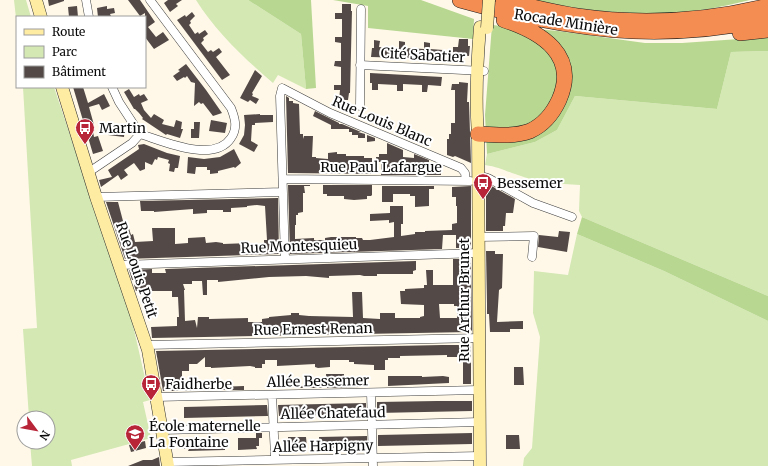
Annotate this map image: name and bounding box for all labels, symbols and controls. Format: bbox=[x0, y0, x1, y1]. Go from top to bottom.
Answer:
street label: Rocade Minière bbox=[513, 5, 619, 39]
legend bbox=[16, 16, 146, 88]
text: Route bbox=[52, 24, 85, 39]
text: Parc bbox=[52, 44, 77, 59]
street label: Cité Sabatier bbox=[380, 44, 466, 66]
text: Bâtiment bbox=[52, 64, 106, 79]
street label: Rue Louis Blanc bbox=[329, 92, 435, 150]
bus stop icon: Martin bbox=[74, 117, 96, 145]
place label: Martin bbox=[99, 119, 146, 137]
street label: Rue Paul Lafargue bbox=[320, 158, 442, 176]
bus stop icon: Bessemer bbox=[472, 172, 494, 200]
place label: Bessemer bbox=[497, 174, 563, 192]
street label: Rue Louis Petit bbox=[112, 219, 162, 321]
street label: Rue Montesquieu bbox=[240, 235, 358, 257]
street label: Rue Arthur Brunet bbox=[455, 237, 473, 362]
street label: Rue Ernest Renan bbox=[253, 319, 373, 339]
street label: Allée Bessemer bbox=[266, 371, 369, 391]
bus stop icon: Faidherbe bbox=[140, 373, 162, 401]
place label: Faidherbe bbox=[165, 375, 232, 393]
street label: Allée Chatefaud bbox=[279, 403, 386, 423]
north arrow bbox=[16, 410, 56, 450]
place label: École maternelle La Fontaine bbox=[149, 417, 261, 451]
school or university icon: École maternelle La Fontaine bbox=[124, 423, 146, 451]
text: N bbox=[36, 428, 53, 443]
street label: Allée Harpigny bbox=[272, 436, 374, 456]

